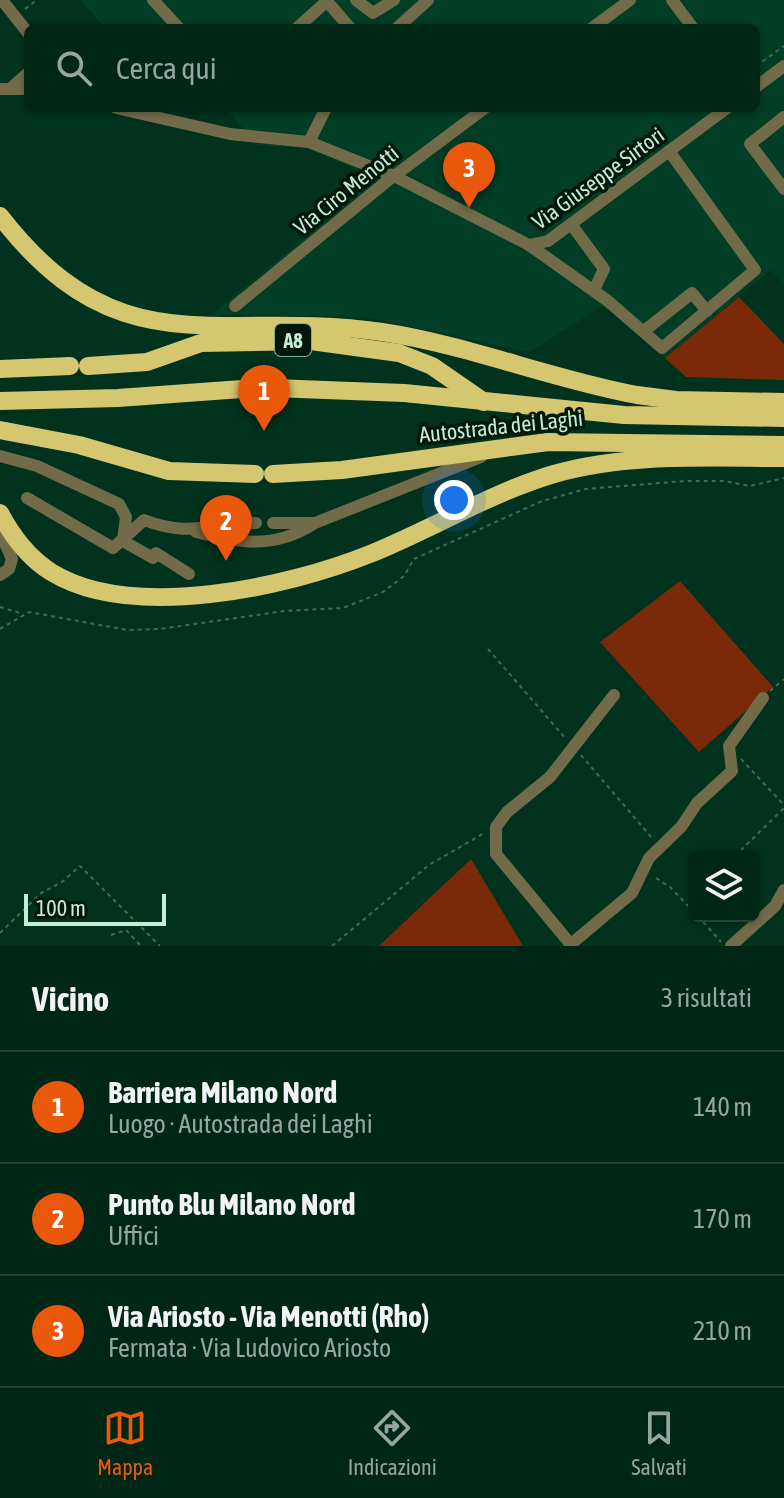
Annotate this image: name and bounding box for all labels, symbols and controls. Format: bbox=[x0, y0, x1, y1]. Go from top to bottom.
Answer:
search box bbox=[24, 24, 760, 112]
icon: search bbox=[52, 46, 96, 90]
text: Cerca qui bbox=[116, 51, 217, 85]
street label: Via Giuseppe Sirtori bbox=[527, 121, 669, 235]
street label: Via Ciro Menotti bbox=[288, 140, 404, 240]
pin: 3 bbox=[443, 142, 495, 208]
road number: A8 bbox=[275, 324, 311, 356]
pin: 1 bbox=[238, 365, 290, 431]
street label: Autostrada dei Laghi bbox=[418, 404, 584, 448]
your location bbox=[434, 480, 474, 520]
pin: 2 bbox=[200, 495, 252, 561]
map controls bbox=[688, 850, 760, 922]
button: layers bbox=[688, 850, 760, 922]
scale bar bbox=[24, 890, 166, 926]
text: 100 m bbox=[36, 895, 86, 921]
text: Vicino bbox=[32, 979, 109, 1018]
text: 3 risultati bbox=[661, 983, 752, 1013]
text: Barriera Milano Nord bbox=[108, 1075, 337, 1109]
text: 1 bbox=[52, 1092, 64, 1122]
text: 140 m bbox=[693, 1092, 752, 1122]
text: Luogo · Autostrada dei Laghi bbox=[108, 1109, 373, 1139]
text: Punto Blu Milano Nord bbox=[108, 1187, 356, 1221]
text: 2 bbox=[52, 1204, 64, 1234]
text: 170 m bbox=[693, 1204, 752, 1234]
text: Uffici bbox=[108, 1221, 159, 1251]
text: Via Ariosto - Via Menotti (Rho) bbox=[108, 1299, 429, 1333]
text: 3 bbox=[52, 1316, 64, 1346]
text: 210 m bbox=[693, 1316, 752, 1346]
text: Fermata · Via Ludovico Ariosto bbox=[108, 1333, 391, 1363]
tab: Mappa bbox=[97, 1406, 153, 1480]
tab: Indicazioni bbox=[348, 1406, 437, 1480]
tab: Salvati bbox=[631, 1406, 687, 1480]

